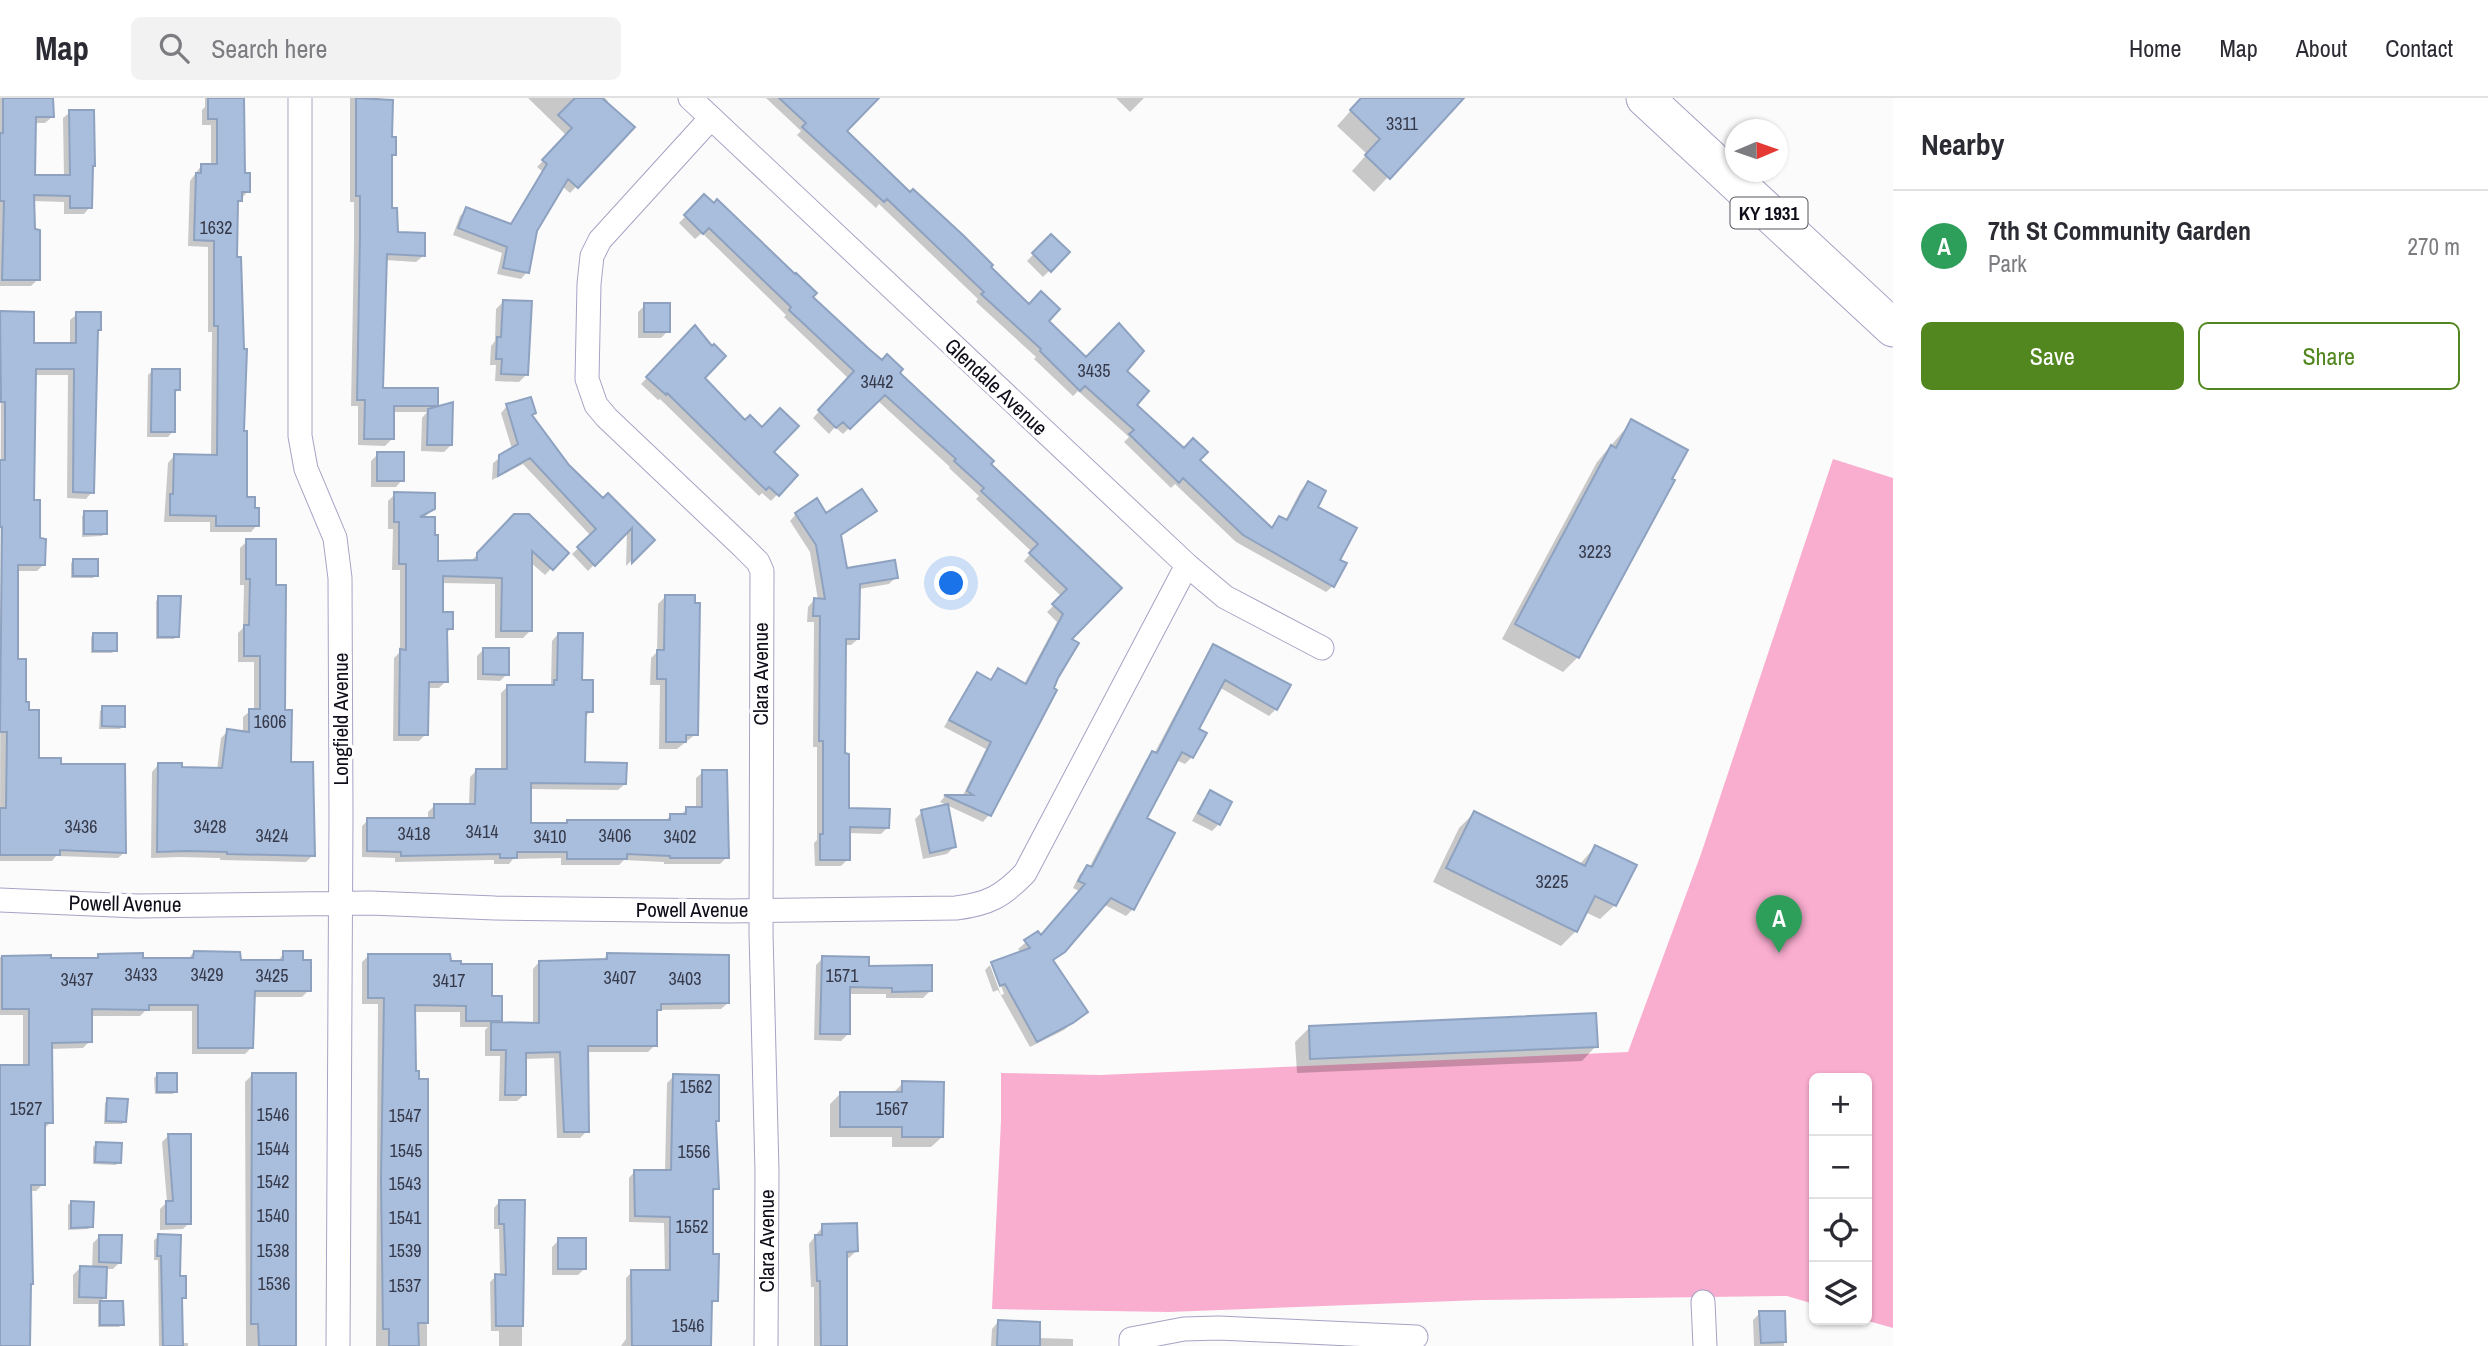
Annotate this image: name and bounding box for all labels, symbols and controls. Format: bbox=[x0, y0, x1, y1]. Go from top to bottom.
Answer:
search box bbox=[131, 17, 621, 80]
text: Map bbox=[35, 26, 89, 70]
icon: search bbox=[155, 29, 193, 67]
text: Search here bbox=[211, 31, 327, 66]
text: Home bbox=[2129, 32, 2181, 64]
text: Map bbox=[2219, 32, 2258, 64]
text: About bbox=[2296, 32, 2347, 64]
text: Contact bbox=[2385, 32, 2453, 64]
house number: 3311 bbox=[1386, 111, 1419, 136]
north arrow bbox=[1725, 119, 1788, 182]
text: Nearby bbox=[1921, 124, 2004, 164]
road number: KY 1931 bbox=[1730, 197, 1808, 228]
text: 7th St Community Garden bbox=[1988, 213, 2251, 248]
house number: 1632 bbox=[200, 215, 232, 240]
text: A bbox=[1937, 231, 1951, 262]
text: 270 m bbox=[2408, 231, 2460, 262]
text: Park bbox=[1988, 248, 2027, 279]
button: Save bbox=[1921, 322, 2184, 390]
button: Share bbox=[2198, 322, 2460, 390]
street label: Glendale Avenue bbox=[939, 331, 1054, 442]
house number: 3435 bbox=[1078, 358, 1110, 383]
house number: 3442 bbox=[861, 369, 893, 394]
house number: 3223 bbox=[1579, 539, 1611, 564]
your location bbox=[934, 566, 968, 600]
street label: Clara Avenue bbox=[746, 622, 775, 726]
street label: Longfield Avenue bbox=[326, 653, 355, 785]
house number: 1606 bbox=[254, 709, 286, 734]
house number: 3436 bbox=[65, 814, 97, 839]
house number: 3428 bbox=[194, 814, 226, 839]
house number: 3414 bbox=[466, 819, 498, 844]
house number: 3418 bbox=[398, 821, 430, 846]
house number: 3424 bbox=[256, 823, 288, 848]
house number: 3406 bbox=[599, 823, 631, 848]
house number: 3410 bbox=[534, 824, 566, 849]
house number: 3402 bbox=[664, 824, 696, 849]
house number: 3225 bbox=[1536, 869, 1568, 894]
street label: Powell Avenue bbox=[68, 888, 182, 919]
street label: Powell Avenue bbox=[636, 895, 748, 924]
pin: A bbox=[1756, 895, 1802, 953]
house number: 3433 bbox=[125, 962, 157, 987]
house number: 3429 bbox=[191, 962, 223, 987]
house number: 3425 bbox=[256, 963, 288, 988]
house number: 1571 bbox=[826, 963, 859, 988]
house number: 3407 bbox=[604, 965, 636, 990]
house number: 3403 bbox=[669, 966, 701, 991]
house number: 3437 bbox=[61, 967, 93, 992]
house number: 3417 bbox=[433, 968, 465, 993]
map controls bbox=[1809, 1073, 1872, 1325]
button: + bbox=[1809, 1073, 1872, 1136]
house number: 1562 bbox=[680, 1074, 712, 1099]
house number: 1527 bbox=[10, 1096, 42, 1121]
house number: 1567 bbox=[876, 1096, 908, 1121]
house number: 1546 bbox=[257, 1102, 289, 1127]
house number: 1547 bbox=[389, 1103, 421, 1128]
house number: 1544 bbox=[257, 1136, 289, 1161]
button: − bbox=[1809, 1136, 1872, 1199]
house number: 1545 bbox=[390, 1138, 422, 1163]
house number: 1556 bbox=[678, 1139, 710, 1164]
house number: 1542 bbox=[257, 1169, 289, 1194]
house number: 1543 bbox=[389, 1171, 421, 1196]
street label: Clara Avenue bbox=[752, 1189, 781, 1293]
button: locate bbox=[1809, 1199, 1872, 1262]
house number: 1540 bbox=[257, 1203, 289, 1228]
house number: 1541 bbox=[389, 1205, 422, 1230]
house number: 1552 bbox=[676, 1214, 708, 1239]
house number: 1538 bbox=[257, 1238, 289, 1263]
house number: 1539 bbox=[389, 1238, 421, 1263]
button: layers bbox=[1809, 1262, 1872, 1325]
house number: 1536 bbox=[258, 1271, 290, 1296]
house number: 1537 bbox=[389, 1273, 421, 1298]
house number: 1546 bbox=[672, 1313, 704, 1338]

